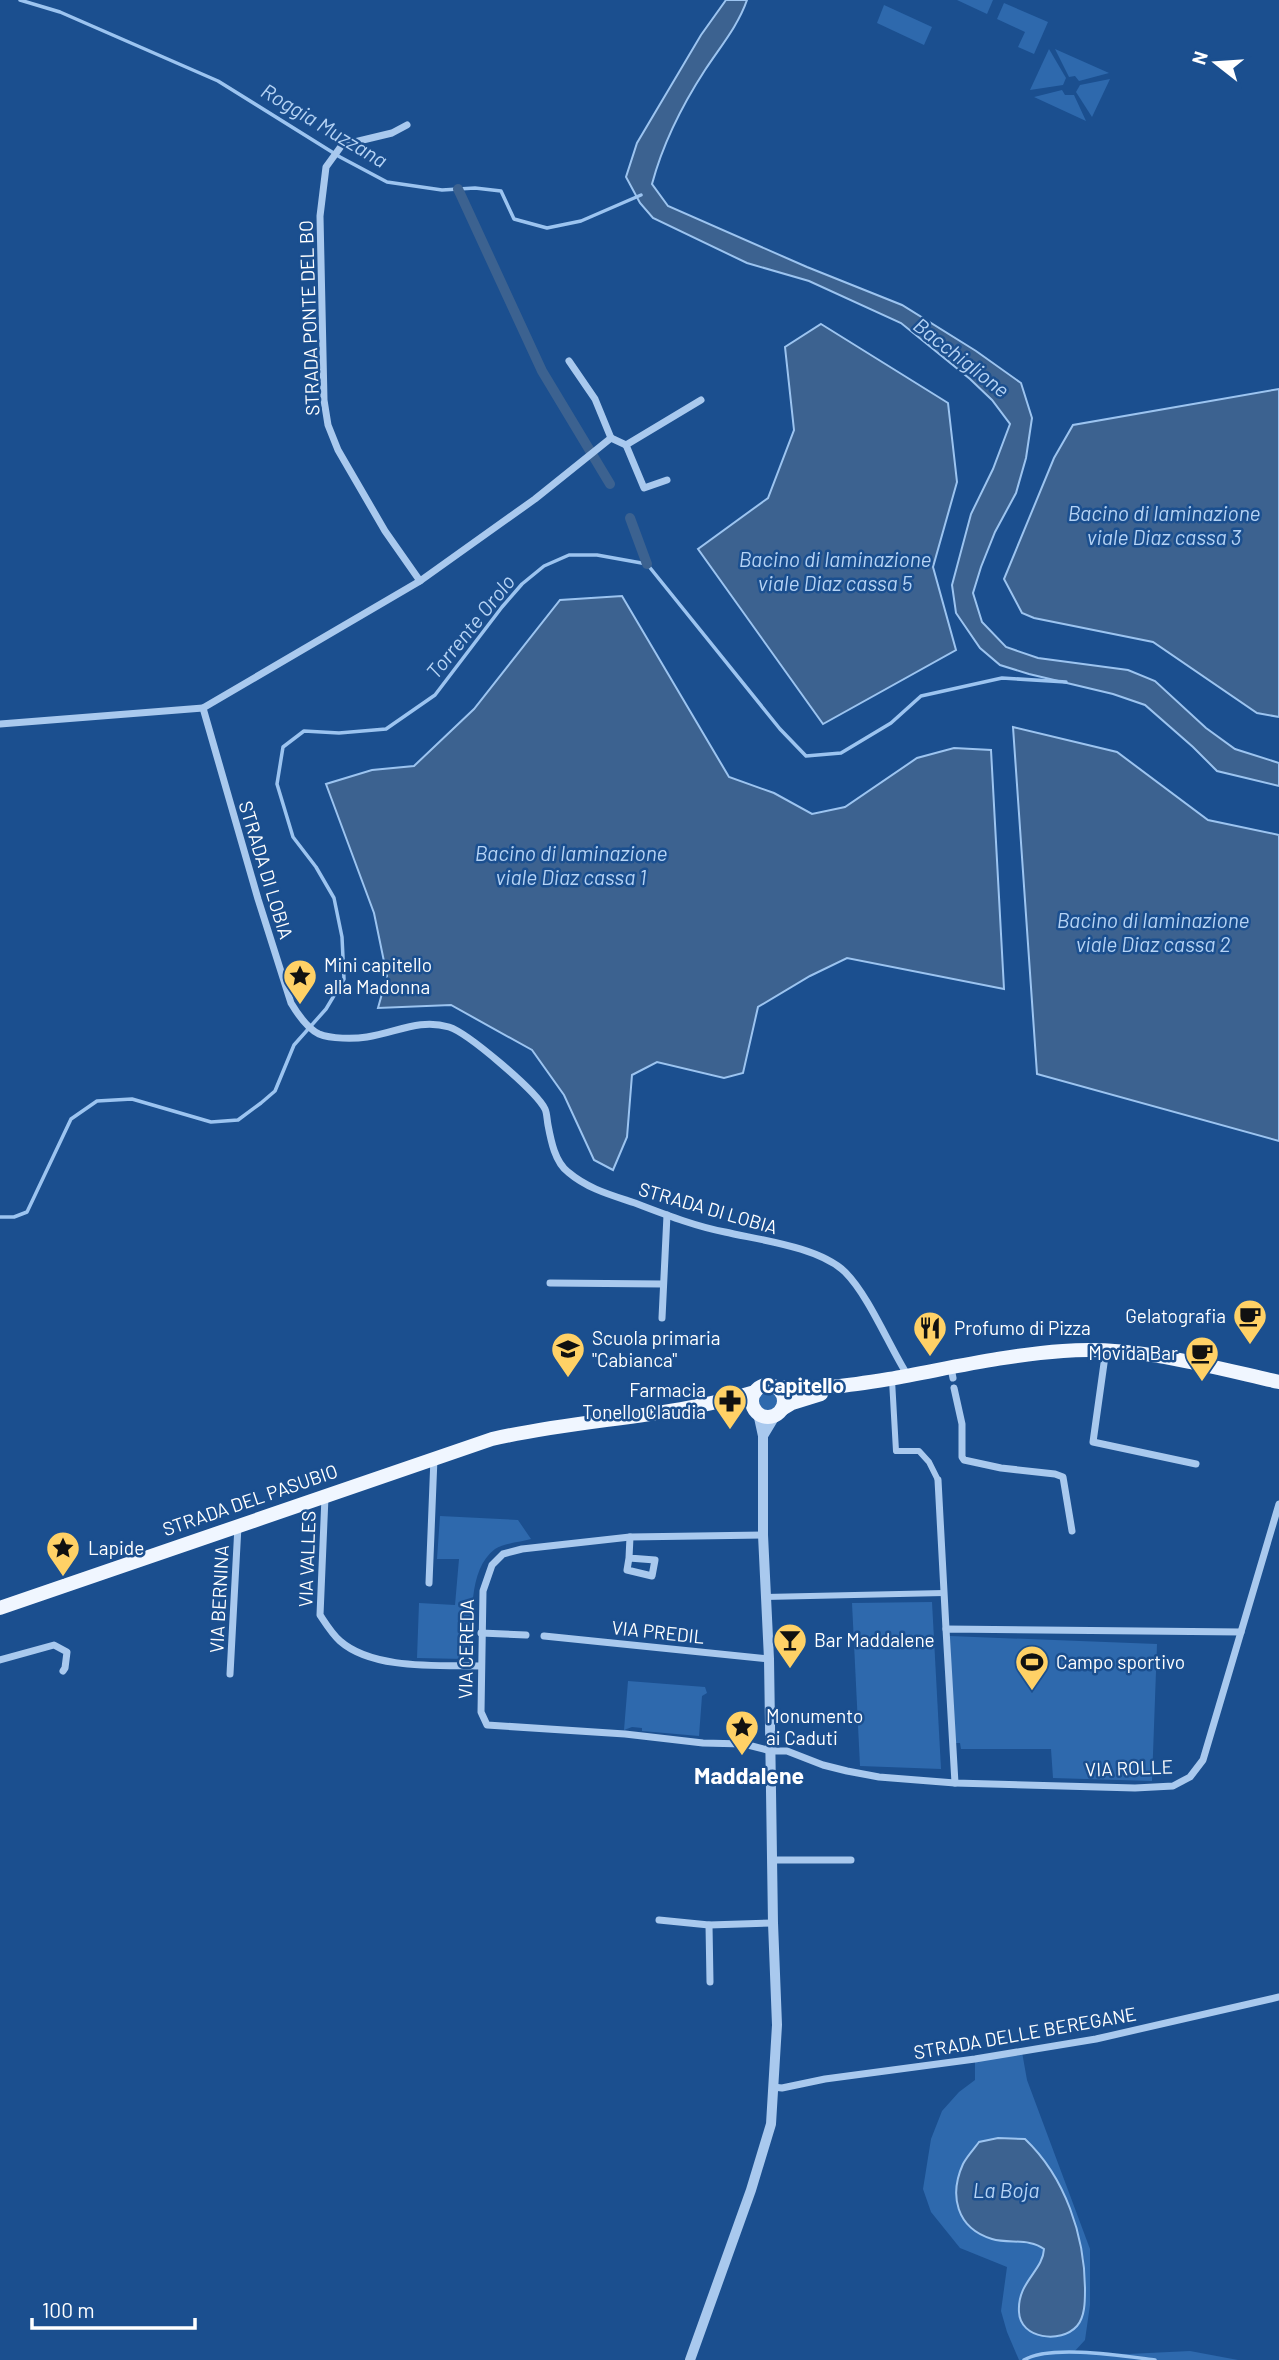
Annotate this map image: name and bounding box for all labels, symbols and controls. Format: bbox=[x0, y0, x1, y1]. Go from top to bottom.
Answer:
north arrow bbox=[1181, 28, 1251, 98]
text: N bbox=[1186, 48, 1212, 67]
water label: Roggia Muzzana bbox=[257, 77, 392, 172]
street label: STRADA PONTE DEL BO bbox=[294, 220, 323, 416]
water label: Bacchiglione bbox=[909, 312, 1015, 402]
water label: Bacino di laminazione viale Diaz cassa 3 bbox=[1068, 500, 1260, 549]
water label: Bacino di laminazione viale Diaz cassa 5 bbox=[739, 546, 931, 595]
water label: Torrente Orolo bbox=[420, 569, 519, 683]
street label: STRADA DI LOBIA bbox=[235, 798, 298, 942]
water label: Bacino di laminazione viale Diaz cassa 1 bbox=[475, 840, 667, 889]
water label: Bacino di laminazione viale Diaz cassa 2 bbox=[1057, 907, 1249, 956]
place label: Mini capitello alla Madonna bbox=[324, 953, 432, 998]
place icon: Mini capitello alla Madonna bbox=[281, 957, 319, 1006]
street label: STRADA DI LOBIA bbox=[636, 1177, 780, 1238]
cafe icon: Gelatografia bbox=[1231, 1297, 1269, 1346]
place label: Gelatografia bbox=[1125, 1304, 1226, 1327]
restaurant icon: Profumo di Pizza bbox=[911, 1309, 949, 1358]
place label: Profumo di Pizza bbox=[954, 1316, 1091, 1339]
place label: Scuola primaria "Cabianca" bbox=[592, 1326, 721, 1371]
school or university icon: Scuola primaria "Cabianca" bbox=[549, 1330, 587, 1379]
cafe icon: Movida Bar bbox=[1183, 1334, 1221, 1383]
place label: Movida Bar bbox=[1088, 1341, 1178, 1364]
district label: Capitello bbox=[762, 1372, 844, 1397]
place label: Farmacia Tonello Claudia bbox=[582, 1378, 706, 1423]
pharmacy icon: Farmacia Tonello Claudia bbox=[711, 1382, 749, 1431]
street label: STRADA DEL PASUBIO bbox=[159, 1459, 340, 1540]
street label: VIA VALLES bbox=[293, 1510, 320, 1608]
place icon: Lapide bbox=[44, 1529, 82, 1578]
place label: Lapide bbox=[88, 1536, 144, 1559]
street label: VIA BERNINA bbox=[204, 1544, 233, 1654]
street label: VIA CEREDA bbox=[453, 1599, 478, 1699]
street label: VIA PREDIL bbox=[610, 1615, 706, 1648]
bar icon: Bar Maddalene bbox=[771, 1621, 809, 1670]
place label: Bar Maddalene bbox=[814, 1628, 935, 1651]
sports icon: Campo sportivo bbox=[1013, 1643, 1051, 1692]
place label: Campo sportivo bbox=[1056, 1650, 1185, 1673]
place label: Monumento ai Caduti bbox=[766, 1704, 863, 1749]
place icon: Monumento ai Caduti bbox=[723, 1708, 761, 1757]
street label: VIA ROLLE bbox=[1085, 1754, 1173, 1781]
district label: Maddalene bbox=[694, 1761, 804, 1789]
street label: STRADA DELLE BEREGANE bbox=[912, 2002, 1138, 2063]
water label: La Boja bbox=[973, 2177, 1039, 2202]
scale bar bbox=[32, 2286, 194, 2330]
text: 100 m bbox=[42, 2297, 95, 2322]

